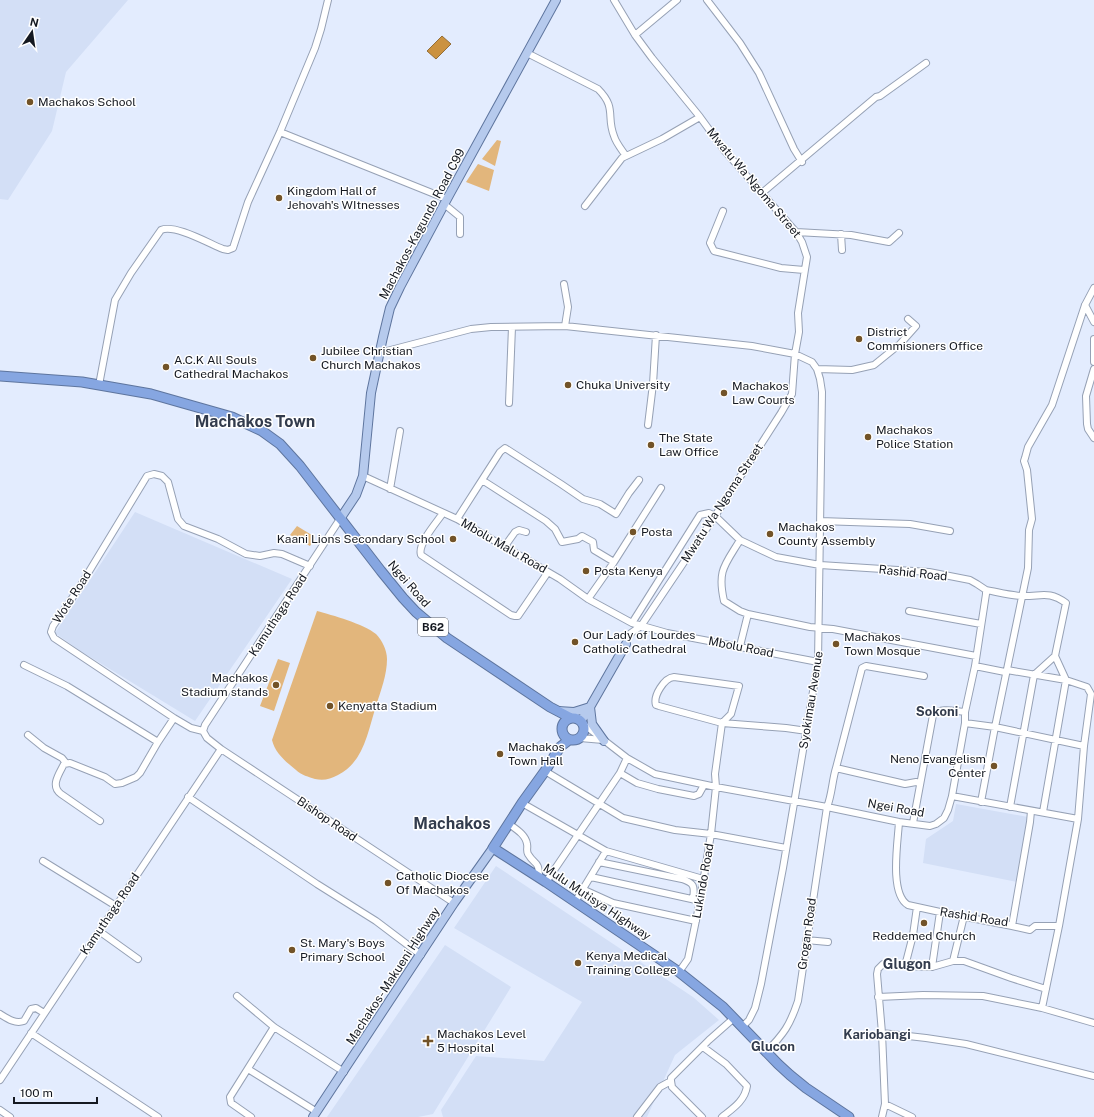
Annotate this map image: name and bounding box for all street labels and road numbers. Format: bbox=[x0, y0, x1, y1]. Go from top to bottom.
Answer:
street label: Mwatu Wa Ngoma Street bbox=[704, 125, 804, 241]
street label: Machakos-Kagundo Road C99 bbox=[376, 146, 468, 302]
street label: Mwatu Wa Ngoma Street bbox=[678, 441, 766, 565]
street label: Mbolu Malu Road bbox=[459, 516, 549, 576]
street label: Ngei Road bbox=[385, 558, 433, 610]
street label: Rashid Road bbox=[878, 562, 948, 584]
street label: Wote Road bbox=[50, 568, 94, 626]
street label: Kamuthaga Road bbox=[246, 571, 310, 659]
road number: B62 bbox=[418, 618, 448, 636]
street label: Mbolu Road bbox=[707, 634, 775, 660]
street label: Syokimau Avenue bbox=[796, 650, 826, 750]
street label: Bishop Road bbox=[294, 794, 360, 844]
street label: Ngei Road bbox=[867, 796, 925, 820]
street label: Lukindo Road bbox=[690, 842, 716, 920]
street label: Mulu Mutisya Highway bbox=[541, 861, 654, 943]
street label: Kamuthaga Road bbox=[77, 870, 143, 958]
street label: Grogan Road bbox=[795, 897, 819, 971]
street label: Machakos- Makueni Highway bbox=[343, 904, 443, 1047]
street label: Rashid Road bbox=[939, 905, 1009, 929]

